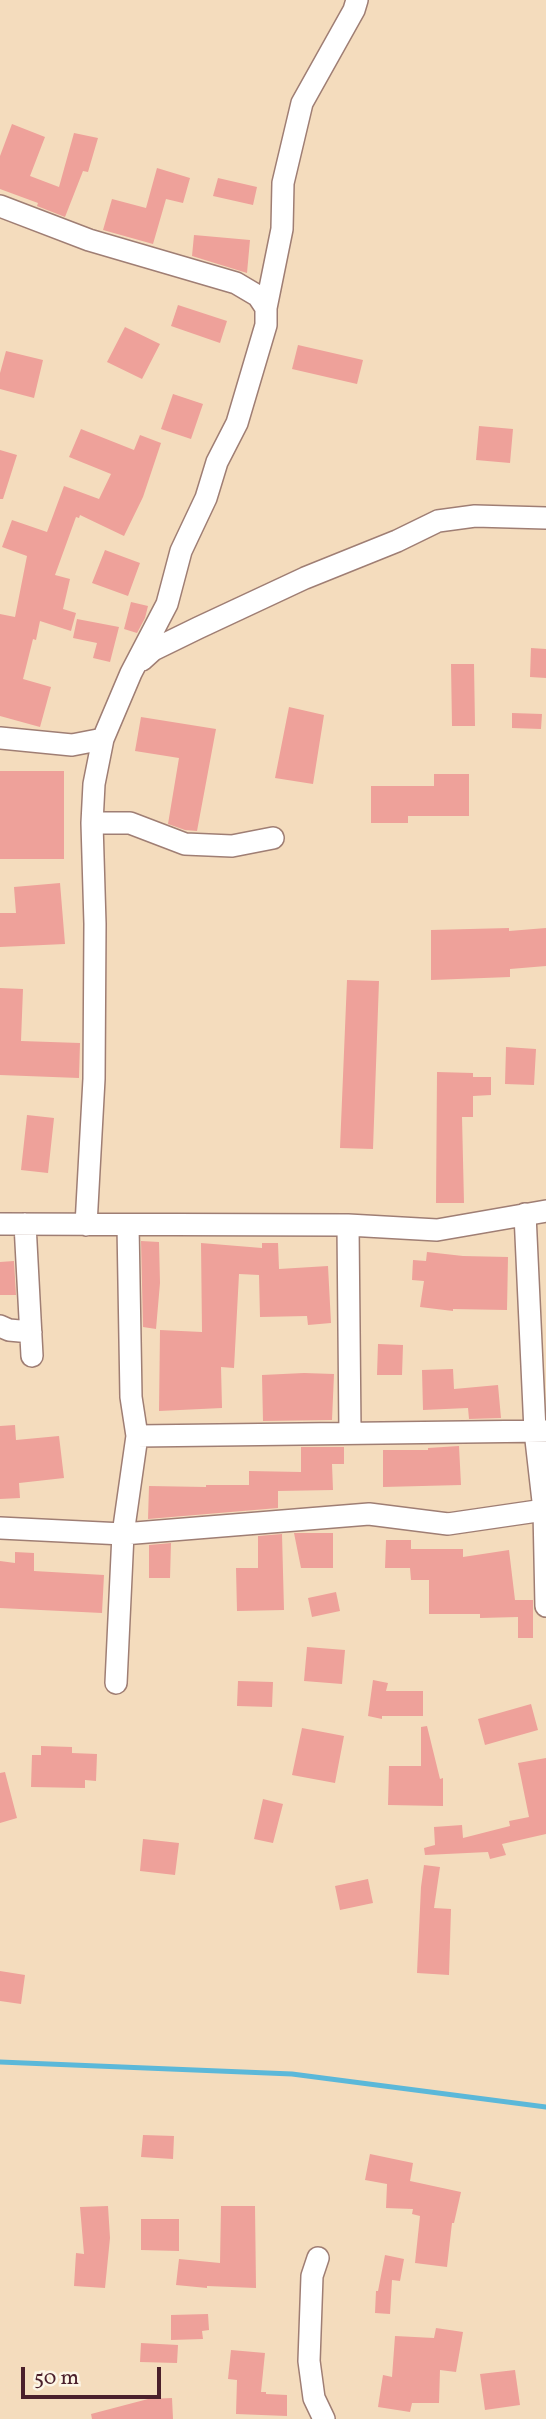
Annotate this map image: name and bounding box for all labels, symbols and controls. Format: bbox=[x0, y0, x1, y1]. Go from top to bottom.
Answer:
scale bar bbox=[24, 2352, 164, 2396]
text: 50 m bbox=[34, 2364, 79, 2393]

